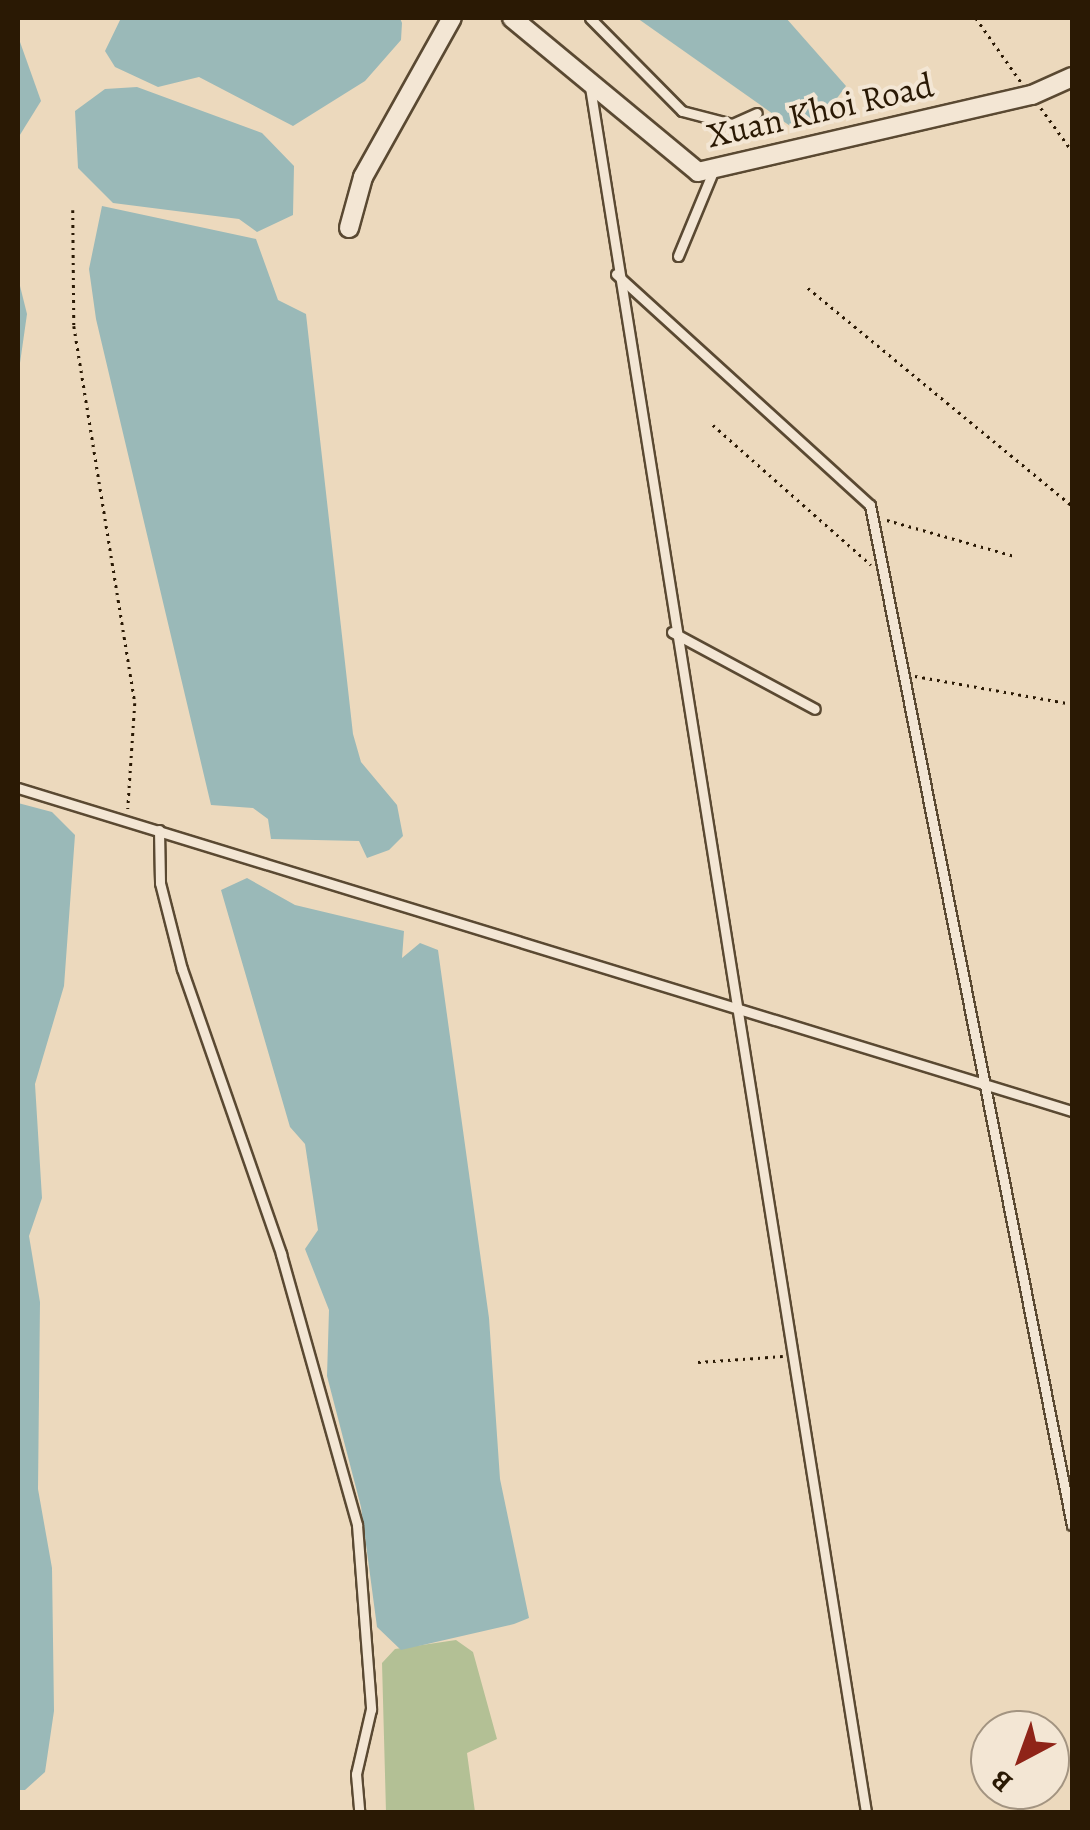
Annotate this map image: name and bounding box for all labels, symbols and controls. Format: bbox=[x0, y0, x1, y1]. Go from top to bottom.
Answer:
street label: Xuan Khoi Road bbox=[703, 64, 937, 156]
north arrow bbox=[970, 1710, 1070, 1810]
text: B bbox=[983, 1761, 1021, 1801]

